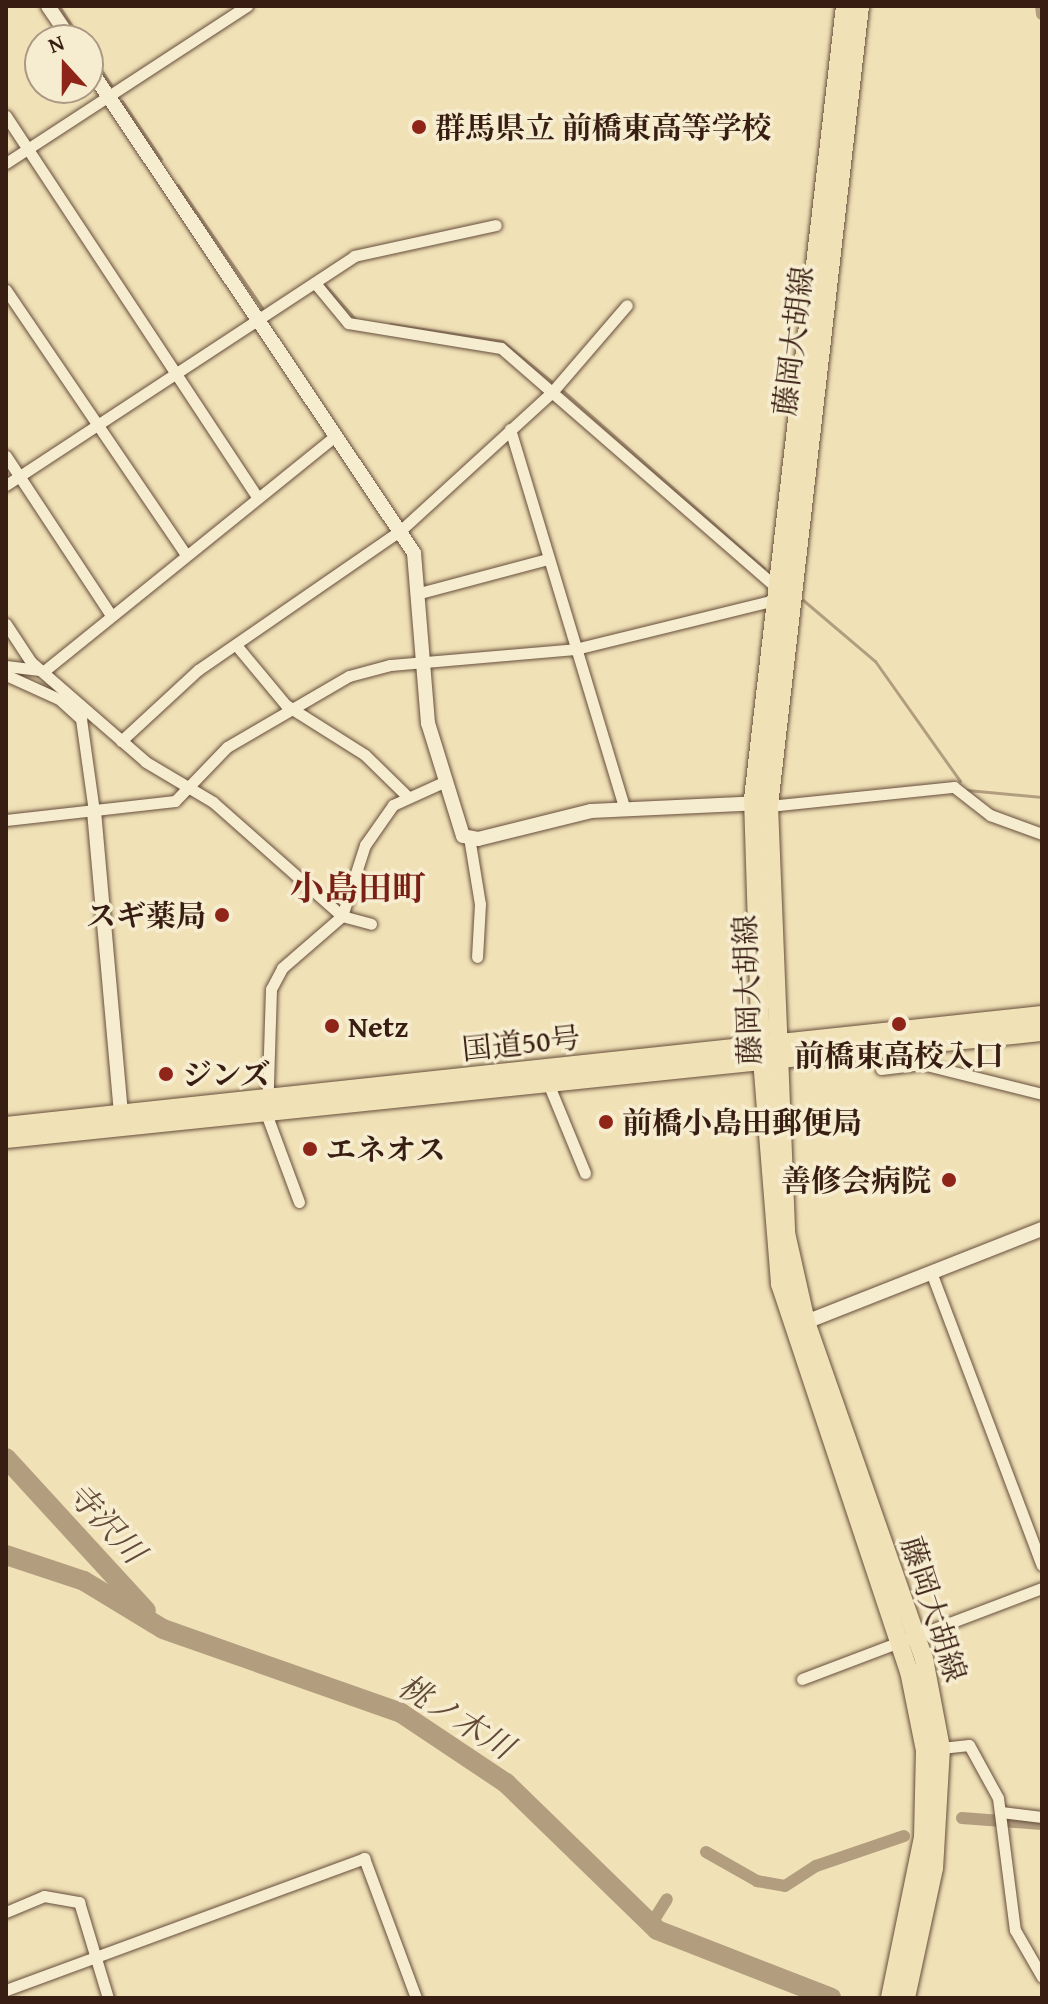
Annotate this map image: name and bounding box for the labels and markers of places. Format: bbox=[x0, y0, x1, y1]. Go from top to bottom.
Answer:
place label: 群馬県立 前橋東高等学校 bbox=[435, 109, 772, 145]
marker: 群馬県立 前橋東高等学校 bbox=[410, 118, 428, 136]
place label: スギ薬局 bbox=[86, 897, 206, 933]
marker: スギ薬局 bbox=[213, 906, 231, 924]
place label: Netz bbox=[348, 1008, 408, 1044]
marker: 前橋東高校入口 bbox=[890, 1015, 908, 1033]
marker: Netz bbox=[323, 1017, 341, 1035]
place label: 前橋東高校入口 bbox=[794, 1037, 1004, 1073]
place label: ジンズ bbox=[182, 1056, 272, 1092]
marker: ジンズ bbox=[157, 1065, 175, 1083]
place label: 前橋小島田郵便局 bbox=[622, 1104, 862, 1140]
marker: 前橋小島田郵便局 bbox=[597, 1113, 615, 1131]
place label: エネオス bbox=[326, 1131, 446, 1167]
marker: エネオス bbox=[301, 1140, 319, 1158]
place label: 善修会病院 bbox=[781, 1162, 931, 1198]
marker: 善修会病院 bbox=[938, 1169, 960, 1191]

